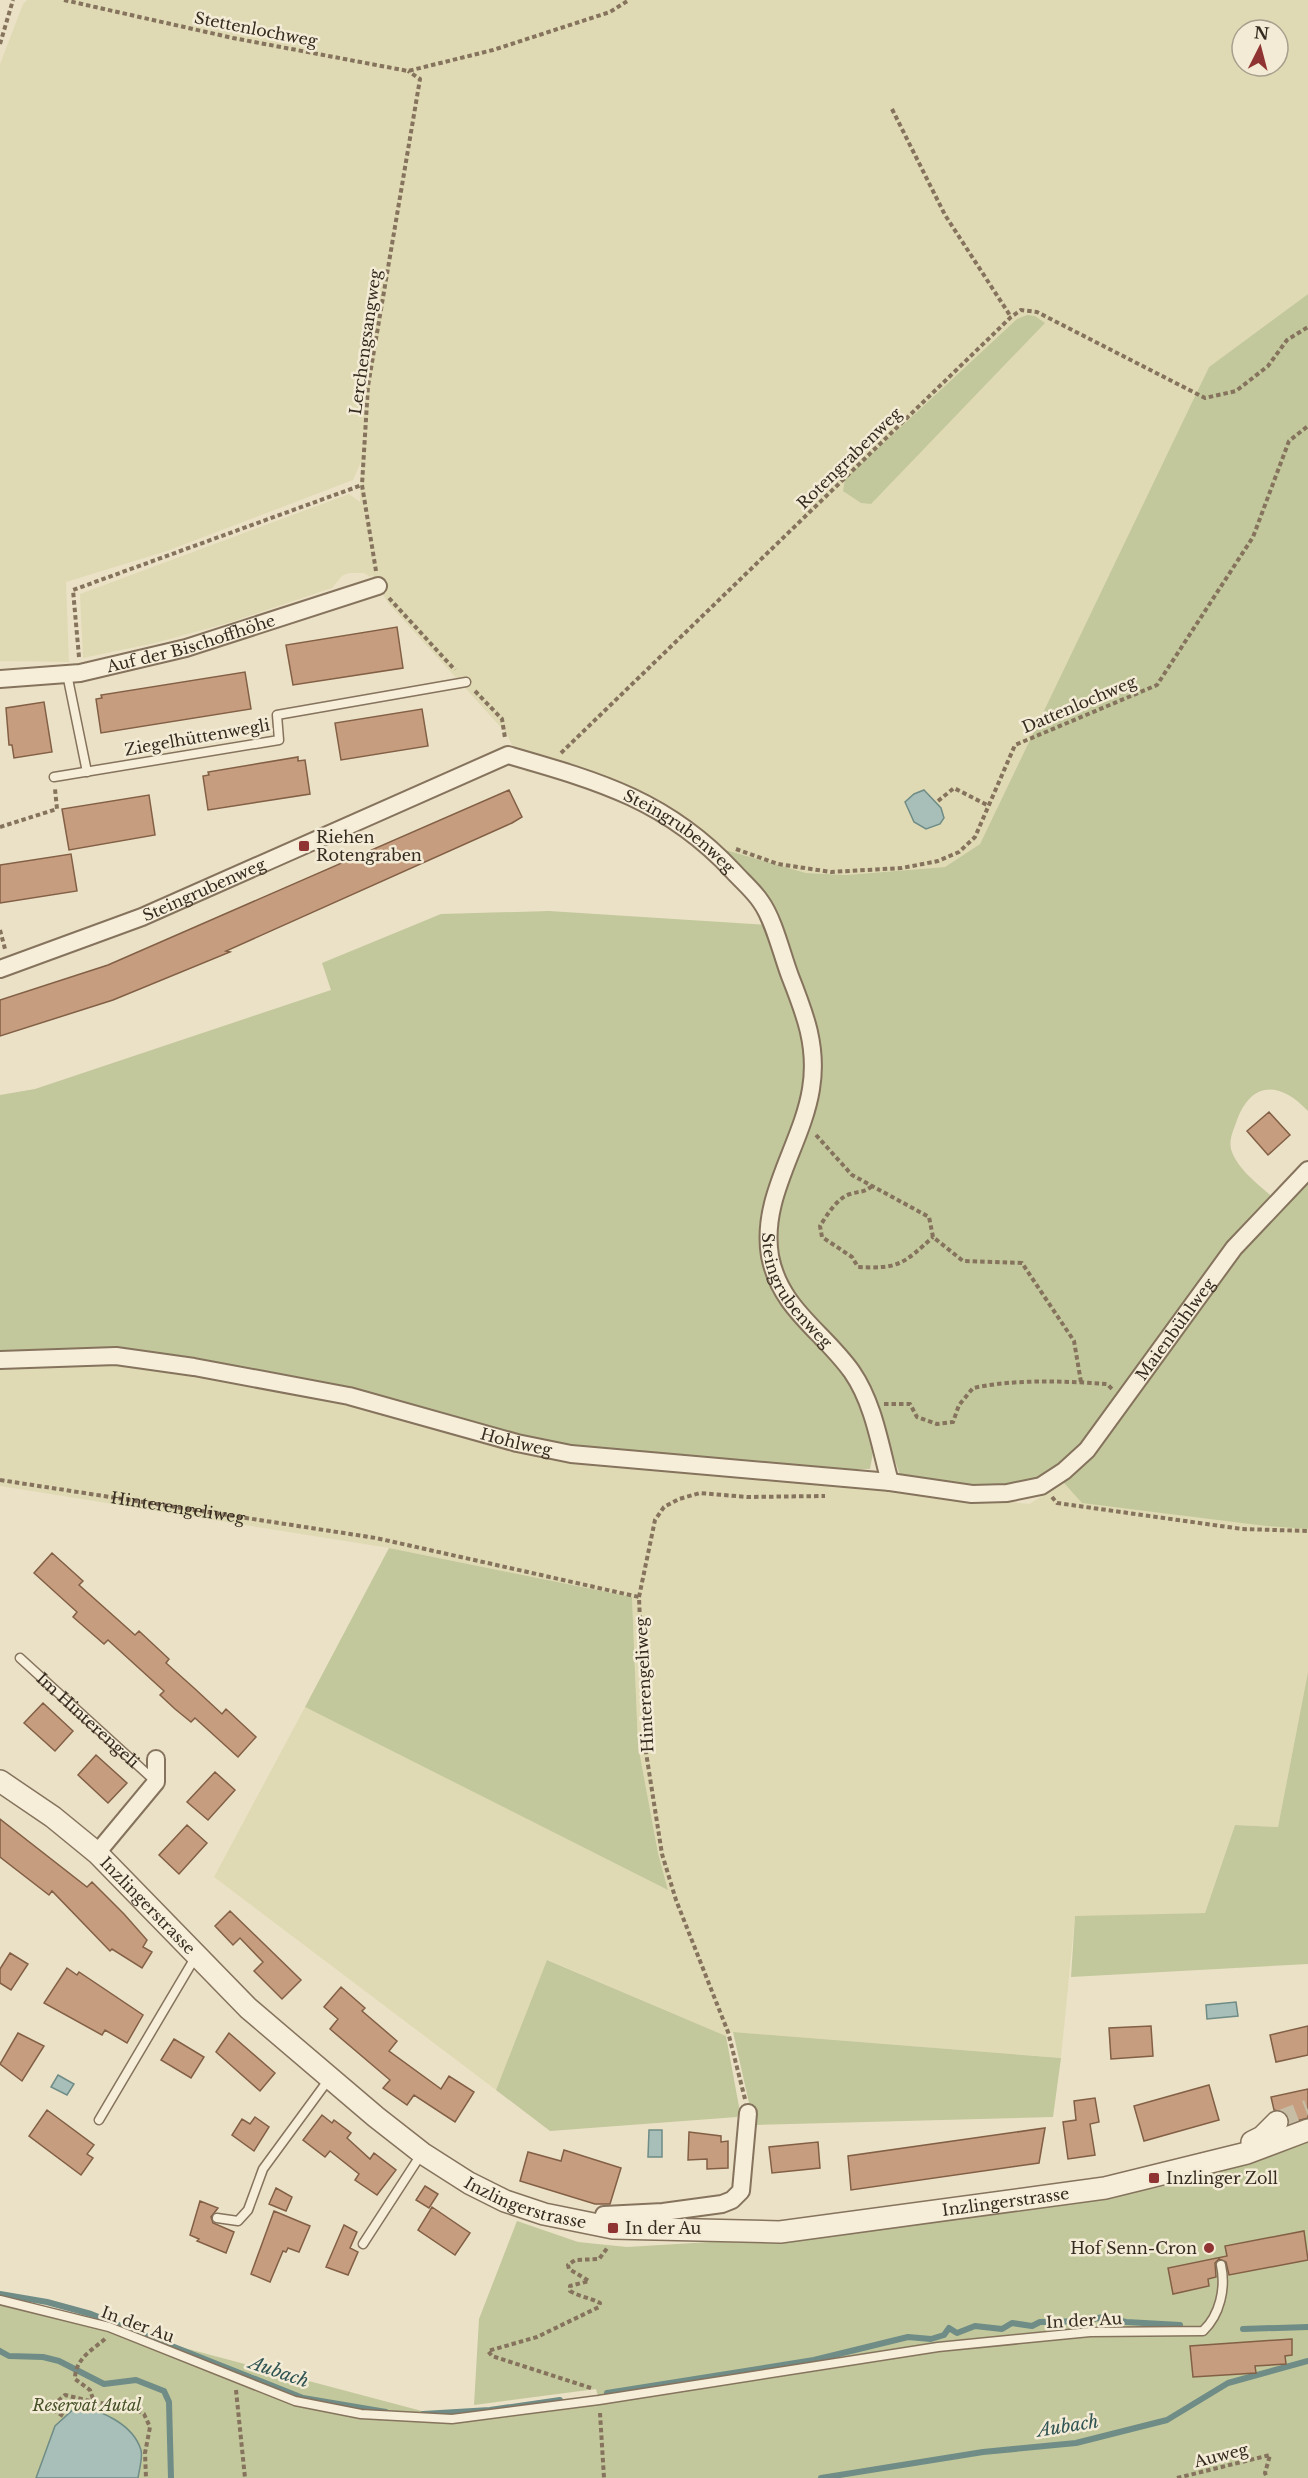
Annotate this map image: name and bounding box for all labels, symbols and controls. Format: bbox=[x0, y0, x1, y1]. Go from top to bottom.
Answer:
street label: Stettenlochweg bbox=[193, 7, 320, 51]
north arrow bbox=[1230, 18, 1290, 78]
text: N bbox=[1253, 22, 1270, 44]
street label: Lerchengsangweg bbox=[345, 268, 385, 416]
street label: Rotengrabenweg bbox=[793, 403, 906, 513]
street label: Auf der Bischoffhöhe bbox=[104, 610, 278, 677]
street label: Dattenlochweg bbox=[1019, 671, 1140, 737]
street label: Ziegelhüttenwegli bbox=[123, 714, 272, 760]
street label: Steingrubenweg bbox=[621, 785, 740, 877]
place label: Riehen Rotengraben bbox=[316, 827, 422, 865]
marker: Riehen Rotengraben bbox=[297, 839, 311, 853]
street label: Steingrubenweg bbox=[139, 853, 269, 926]
street label: Steingrubenweg bbox=[758, 1232, 837, 1352]
street label: Maienbühlweg bbox=[1131, 1274, 1219, 1384]
street label: Hohlweg bbox=[478, 1423, 554, 1460]
street label: Hinterengeliweg bbox=[109, 1487, 247, 1528]
street label: Hinterengeliweg bbox=[630, 1616, 658, 1753]
street label: Im Hinterengeli bbox=[32, 1668, 144, 1772]
street label: Inzlingerstrasse bbox=[96, 1852, 200, 1958]
place label: Inzlinger Zoll bbox=[1166, 2168, 1278, 2188]
marker: Inzlinger Zoll bbox=[1147, 2171, 1161, 2185]
street label: Inzlingerstrasse bbox=[461, 2173, 588, 2232]
street label: Inzlingerstrasse bbox=[941, 2183, 1070, 2220]
place label: In der Au bbox=[625, 2218, 702, 2238]
marker: In der Au bbox=[606, 2221, 620, 2235]
place label: Hof Senn-Cron bbox=[1070, 2238, 1197, 2258]
marker: Hof Senn-Cron bbox=[1202, 2241, 1216, 2255]
street label: In der Au bbox=[99, 2302, 178, 2347]
street label: In der Au bbox=[1045, 2308, 1123, 2332]
water label: Aubach bbox=[244, 2351, 312, 2392]
park label: Reservat Autal bbox=[32, 2395, 142, 2415]
water label: Aubach bbox=[1034, 2410, 1100, 2442]
street label: Auweg bbox=[1191, 2439, 1250, 2472]

